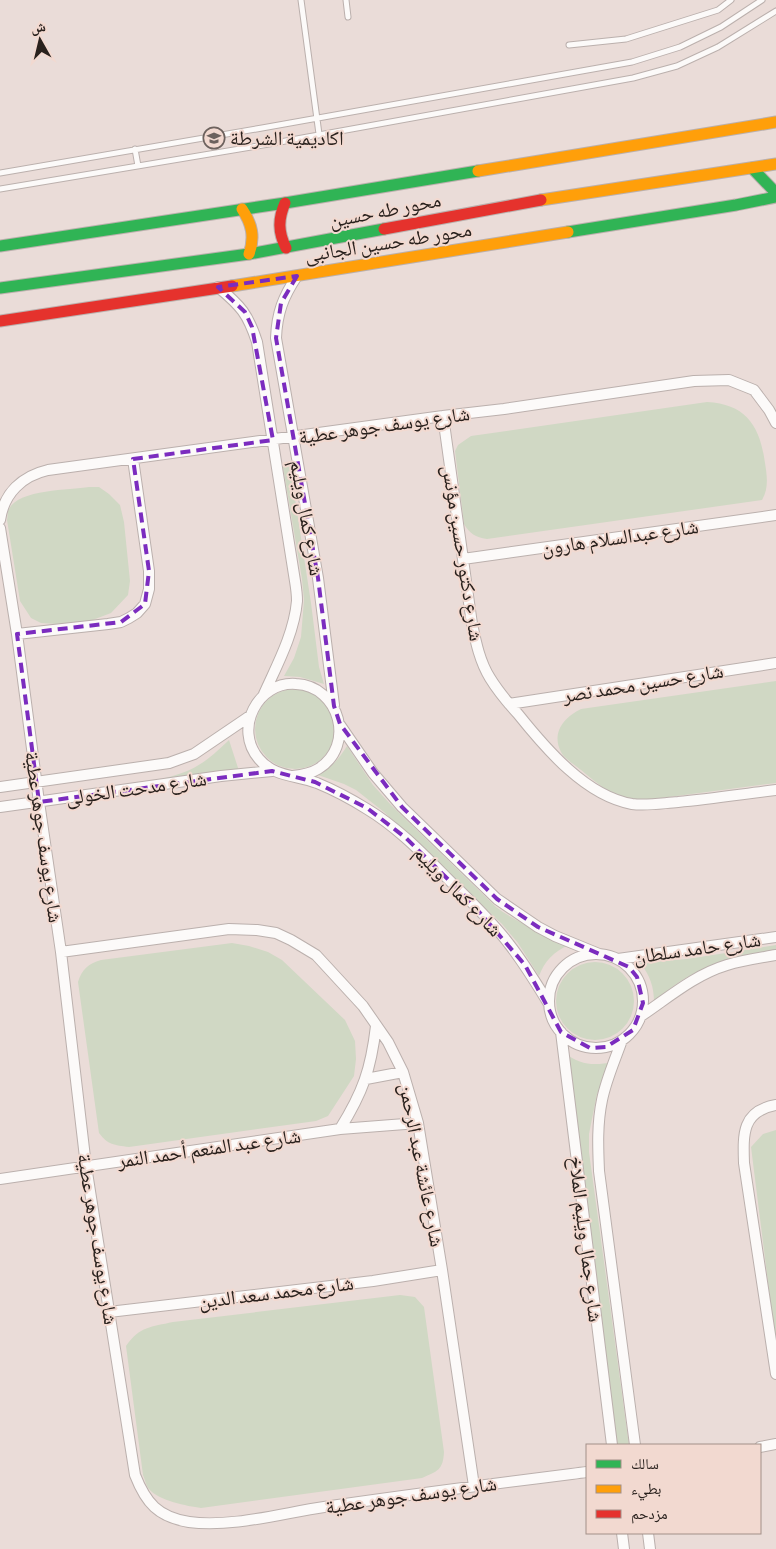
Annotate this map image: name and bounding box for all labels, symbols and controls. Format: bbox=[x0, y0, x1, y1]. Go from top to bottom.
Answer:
north arrow bbox=[15, 15, 65, 65]
text: ش bbox=[30, 20, 47, 37]
school or university icon: اكاديمية الشرطة bbox=[202, 126, 226, 150]
place label: اكاديمية الشرطة bbox=[230, 129, 344, 149]
street label: محور طه حسين bbox=[328, 190, 443, 233]
street label: محور طه حسين الجانبى bbox=[303, 220, 473, 267]
street label: شارع يوسف جوهر عطية bbox=[297, 404, 471, 450]
street label: شارع كمال ويليم bbox=[283, 459, 326, 578]
street label: شارع دكتور حسين مؤنس bbox=[436, 464, 486, 643]
street label: شارع عبدالسلام هارون bbox=[540, 517, 700, 562]
street label: شارع حسين محمد نصر bbox=[561, 661, 725, 709]
street label: شارع يوسف جوهر عطية bbox=[19, 750, 65, 924]
street label: شارع مدحت الخولى bbox=[64, 769, 208, 811]
street label: شارع كمال ويليم bbox=[407, 843, 505, 943]
street label: شارع حامد سلطان bbox=[632, 930, 762, 970]
street label: شارع عائشة عبد الرحمن bbox=[393, 1082, 447, 1249]
street label: شارع عبد المنعم أحمد النمر bbox=[115, 1124, 303, 1175]
street label: شارع يوسف جوهر عطية bbox=[72, 1152, 120, 1326]
street label: شارع جمال ويليم الملاخ bbox=[562, 1155, 605, 1324]
street label: شارع محمد سعد الدين bbox=[197, 1274, 355, 1314]
legend bbox=[586, 1444, 761, 1534]
text: سالك bbox=[631, 1457, 659, 1472]
street label: شارع يوسف جوهر عطية bbox=[324, 1474, 498, 1520]
text: بطيء bbox=[631, 1482, 661, 1501]
text: مزدحم bbox=[631, 1507, 668, 1524]

